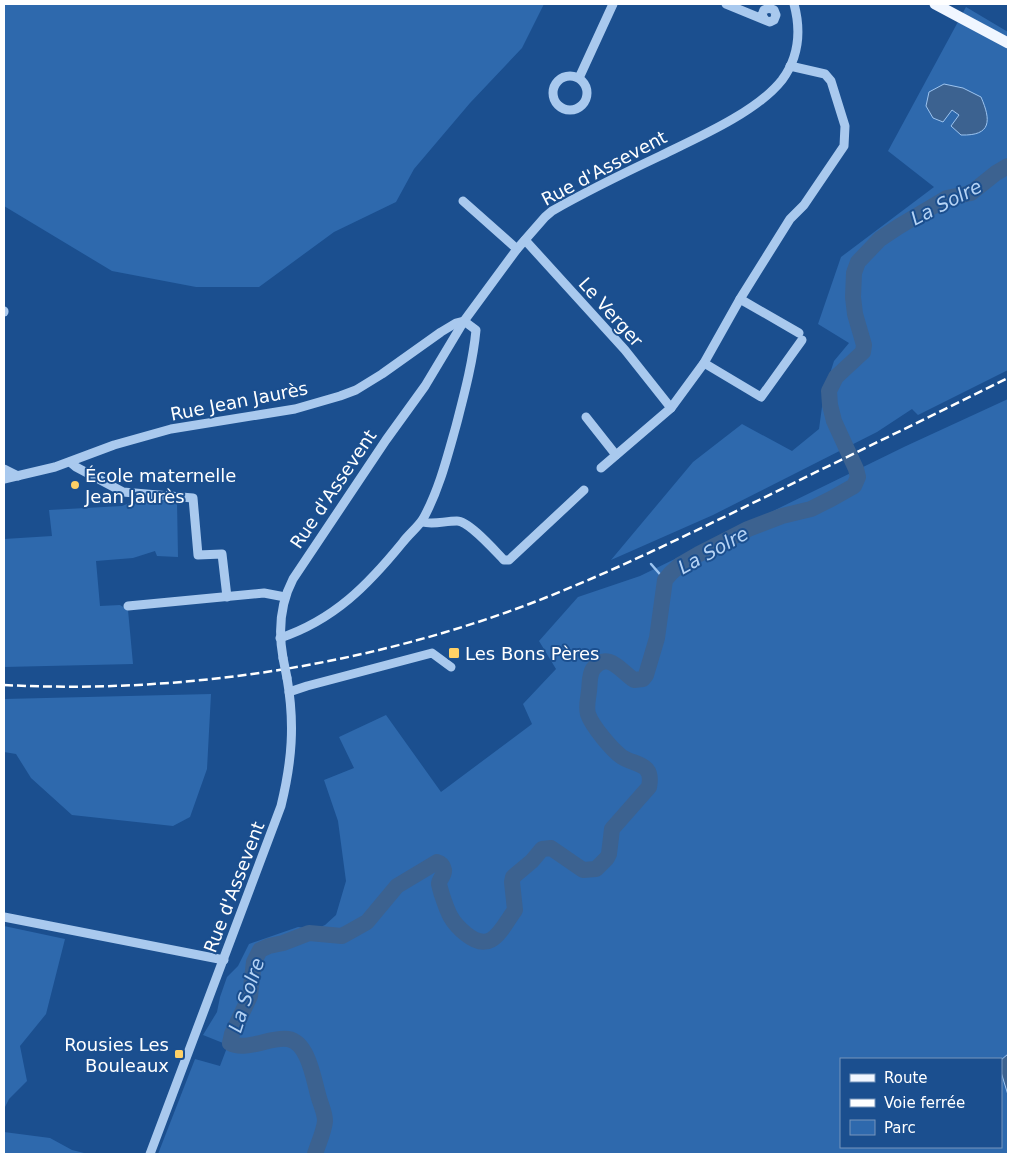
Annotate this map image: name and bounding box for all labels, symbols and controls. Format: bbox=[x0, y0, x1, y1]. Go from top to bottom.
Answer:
street label: Rue d'Assevent bbox=[538, 126, 670, 210]
water label: La Solre bbox=[907, 175, 985, 229]
street label: Le Verger bbox=[575, 273, 648, 351]
street label: Rue Jean Jaurès bbox=[168, 377, 310, 425]
street label: Rue d'Assevent bbox=[286, 426, 380, 552]
place label: École maternelle Jean Jaurès bbox=[84, 465, 236, 507]
marker: École maternelle Jean Jaurès bbox=[69, 479, 81, 491]
water label: La Solre bbox=[674, 522, 752, 578]
place label: Les Bons Pères bbox=[465, 643, 600, 664]
marker: Les Bons Pères bbox=[447, 646, 461, 660]
street label: Rue d'Assevent bbox=[199, 819, 269, 955]
water label: La Solre bbox=[224, 955, 268, 1035]
place label: Rousies Les Bouleaux bbox=[64, 1034, 169, 1076]
marker: Rousies Les Bouleaux bbox=[173, 1048, 185, 1060]
legend bbox=[840, 1058, 1002, 1148]
text: Route bbox=[884, 1069, 928, 1087]
text: Voie ferrée bbox=[884, 1094, 965, 1112]
text: Parc bbox=[884, 1119, 916, 1137]

